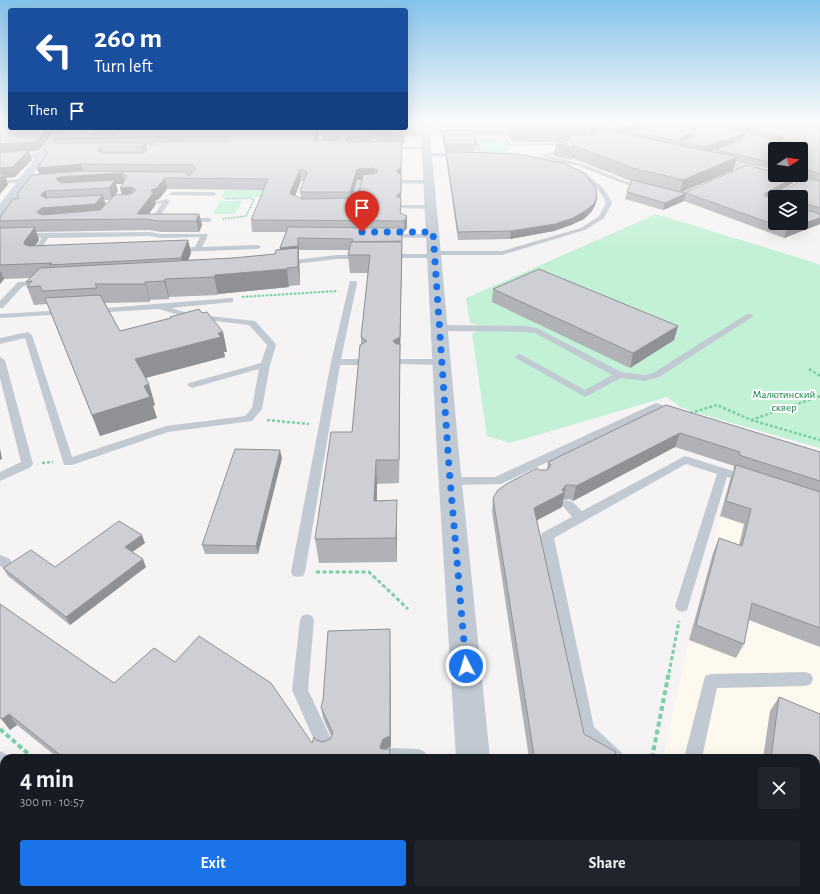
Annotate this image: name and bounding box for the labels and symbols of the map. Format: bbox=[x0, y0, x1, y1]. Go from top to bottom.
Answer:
north arrow bbox=[768, 142, 808, 182]
pin bbox=[345, 191, 379, 232]
park label: Малютинский сквер bbox=[753, 389, 815, 413]
position arrow bbox=[445, 645, 487, 687]

